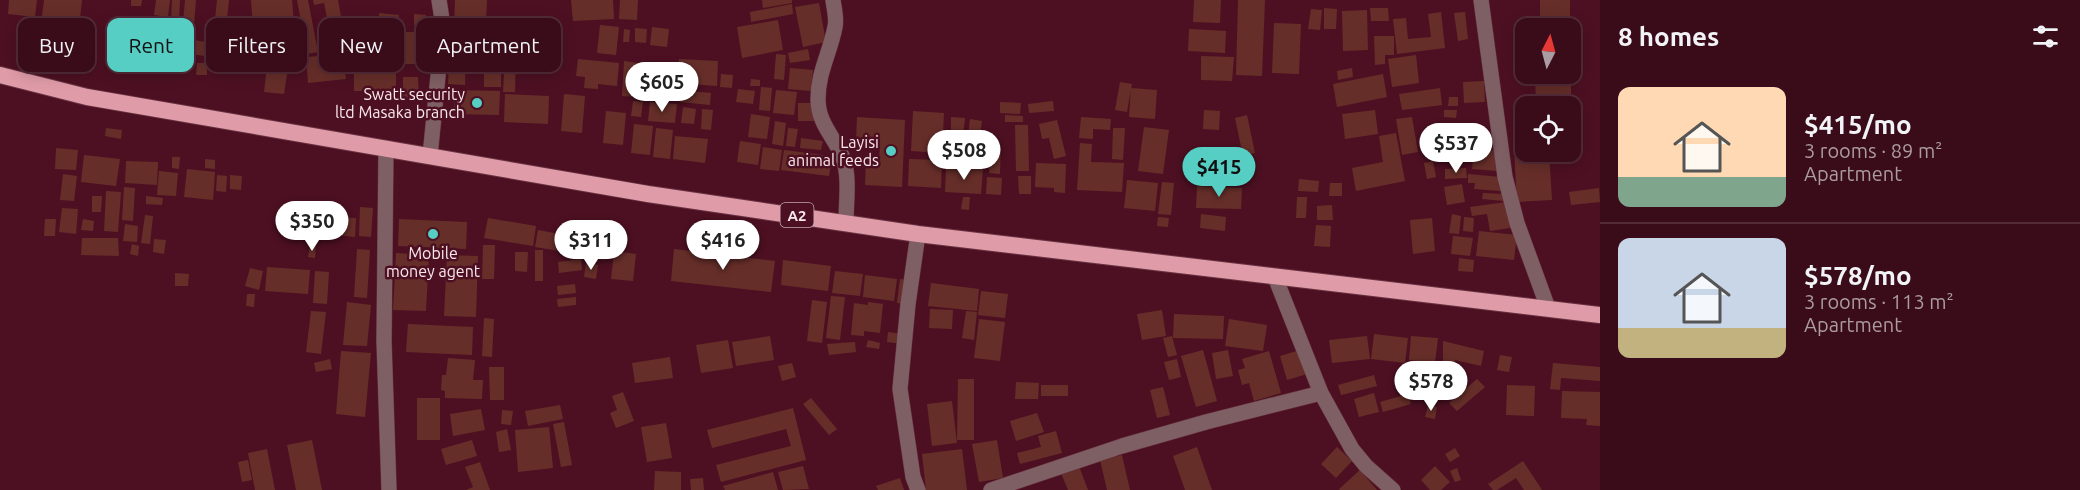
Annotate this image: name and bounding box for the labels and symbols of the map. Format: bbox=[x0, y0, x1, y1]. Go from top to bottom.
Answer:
north arrow bbox=[1515, 18, 1581, 84]
pin: $605 bbox=[626, 62, 698, 113]
place label: Swatt security ltd Masaka branch bbox=[335, 85, 465, 121]
marker: Swatt security ltd Masaka branch bbox=[470, 96, 484, 110]
pin: $537 bbox=[1420, 123, 1492, 174]
pin: $508 bbox=[928, 130, 1000, 181]
place label: Layisi animal feeds bbox=[788, 133, 879, 169]
marker: Layisi animal feeds bbox=[884, 144, 898, 158]
pin: $415 bbox=[1183, 147, 1255, 198]
pin: $350 bbox=[276, 201, 348, 252]
road number: A2 bbox=[780, 203, 814, 227]
pin: $311 bbox=[555, 220, 627, 271]
pin: $416 bbox=[687, 220, 759, 271]
marker: Mobile money agent bbox=[426, 227, 440, 241]
place label: Mobile money agent bbox=[386, 244, 481, 280]
pin: $578 bbox=[1395, 361, 1467, 412]

